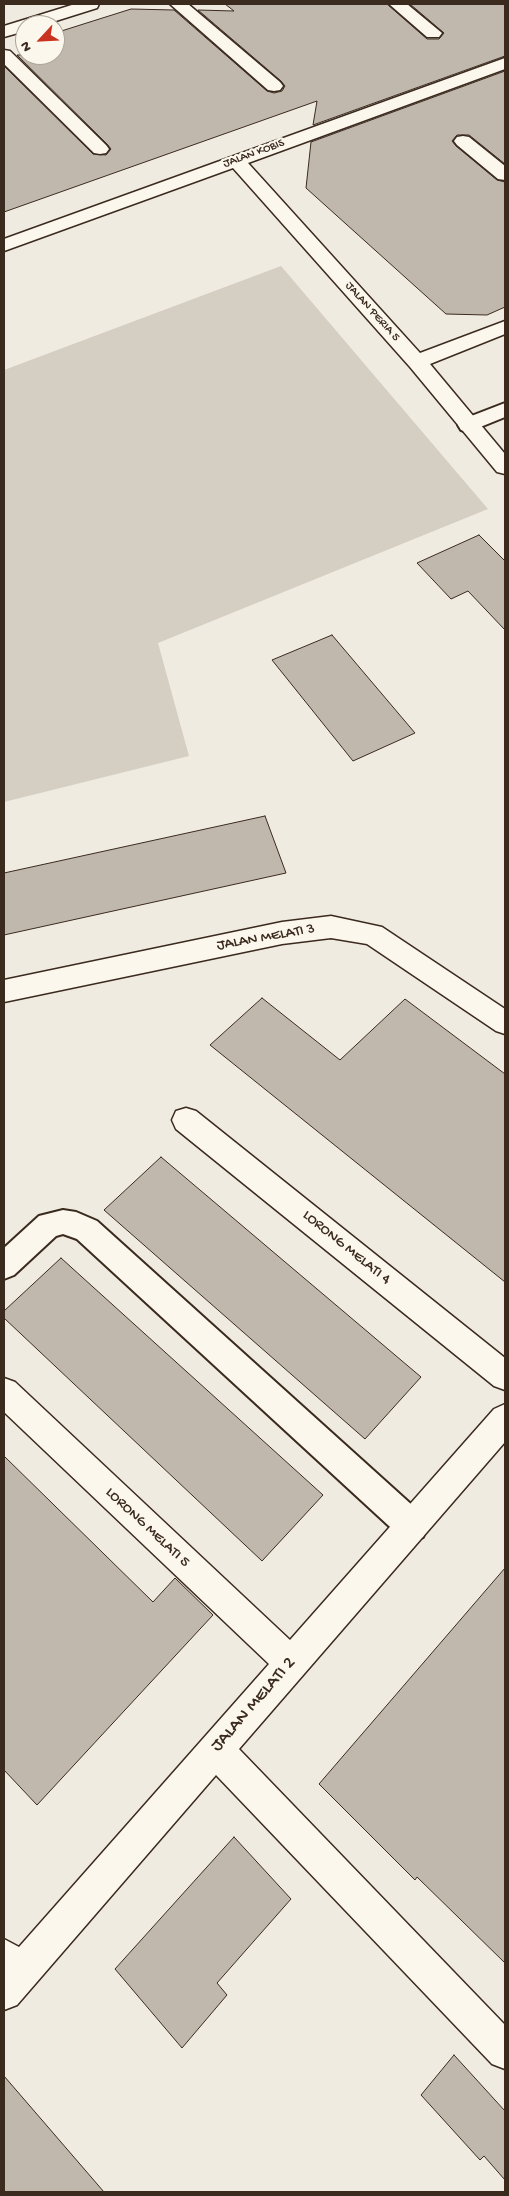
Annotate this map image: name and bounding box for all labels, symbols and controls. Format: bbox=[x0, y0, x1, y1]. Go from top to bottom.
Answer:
north arrow bbox=[15, 15, 65, 65]
text: N bbox=[17, 38, 36, 54]
street label: JALAN KOBIS bbox=[221, 136, 287, 172]
street label: JALAN PERIA 5 bbox=[342, 279, 402, 345]
street label: JALAN MELATI 3 bbox=[216, 921, 316, 955]
street label: LORONG MELATI 4 bbox=[298, 1207, 394, 1289]
street label: LORONG MELATI 5 bbox=[101, 1484, 193, 1572]
street label: JALAN MELATI 2 bbox=[207, 1653, 301, 1757]

